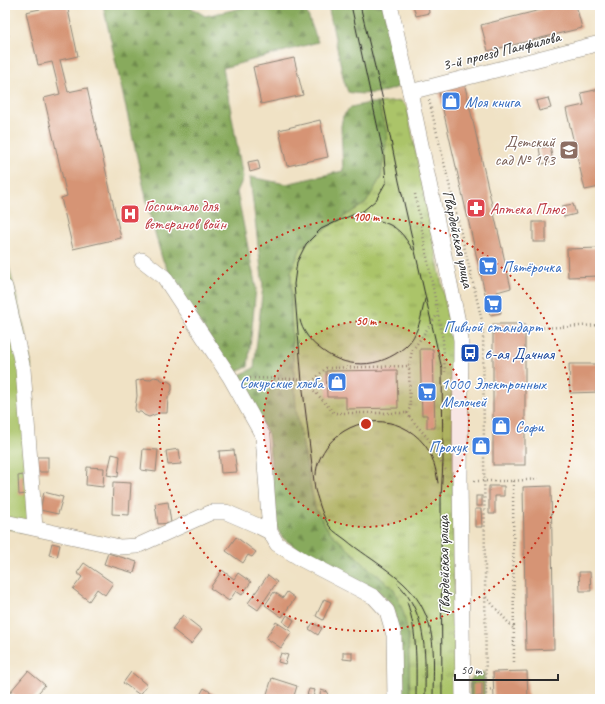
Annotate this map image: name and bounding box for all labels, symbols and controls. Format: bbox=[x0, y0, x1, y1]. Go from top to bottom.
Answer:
street label: 3-й проезд Панфилова bbox=[440, 26, 564, 75]
shop icon: Моя книга bbox=[440, 90, 462, 112]
place label: Моя книга bbox=[465, 92, 521, 112]
place label: Детский сад № 193 bbox=[495, 132, 557, 170]
school or university icon: Детский сад № 193 bbox=[558, 139, 580, 161]
street label: Гвардейская улица bbox=[438, 189, 478, 291]
place label: Госпиталь для ветеранов войн bbox=[144, 196, 227, 234]
pharmacy icon: Аптека Плюс bbox=[465, 197, 487, 219]
place label: Аптека Плюс bbox=[490, 199, 566, 219]
hospital icon: Госпиталь для ветеранов войн bbox=[119, 203, 141, 225]
text: 100 m bbox=[353, 209, 380, 225]
supermarket icon: Пятёрочка bbox=[477, 255, 499, 277]
place label: Пятёрочка bbox=[502, 257, 562, 277]
supermarket icon: Пивной стандарт bbox=[482, 293, 504, 315]
text: 50 m bbox=[356, 313, 377, 329]
place label: Пивной стандарт bbox=[443, 317, 544, 337]
bus stop icon: 6-ая Дачная bbox=[459, 342, 481, 364]
place label: 6-ая Дачная bbox=[484, 344, 555, 364]
shop icon: Сокурские хлеба bbox=[326, 371, 348, 393]
place label: Сокурские хлеба bbox=[240, 373, 324, 393]
place label: 1000 Электронных Мелочей bbox=[441, 374, 547, 412]
supermarket icon: 1000 Электронных Мелочей bbox=[416, 381, 438, 403]
shop icon: Софи bbox=[490, 415, 512, 437]
centre of rings bbox=[359, 417, 373, 431]
place label: Софи bbox=[515, 417, 545, 437]
shop icon: Прохук bbox=[470, 435, 492, 457]
place label: Прохук bbox=[429, 437, 468, 457]
street label: Гвардейская улица bbox=[433, 514, 455, 615]
scale bar bbox=[455, 656, 558, 682]
text: 50 m bbox=[461, 662, 483, 678]

